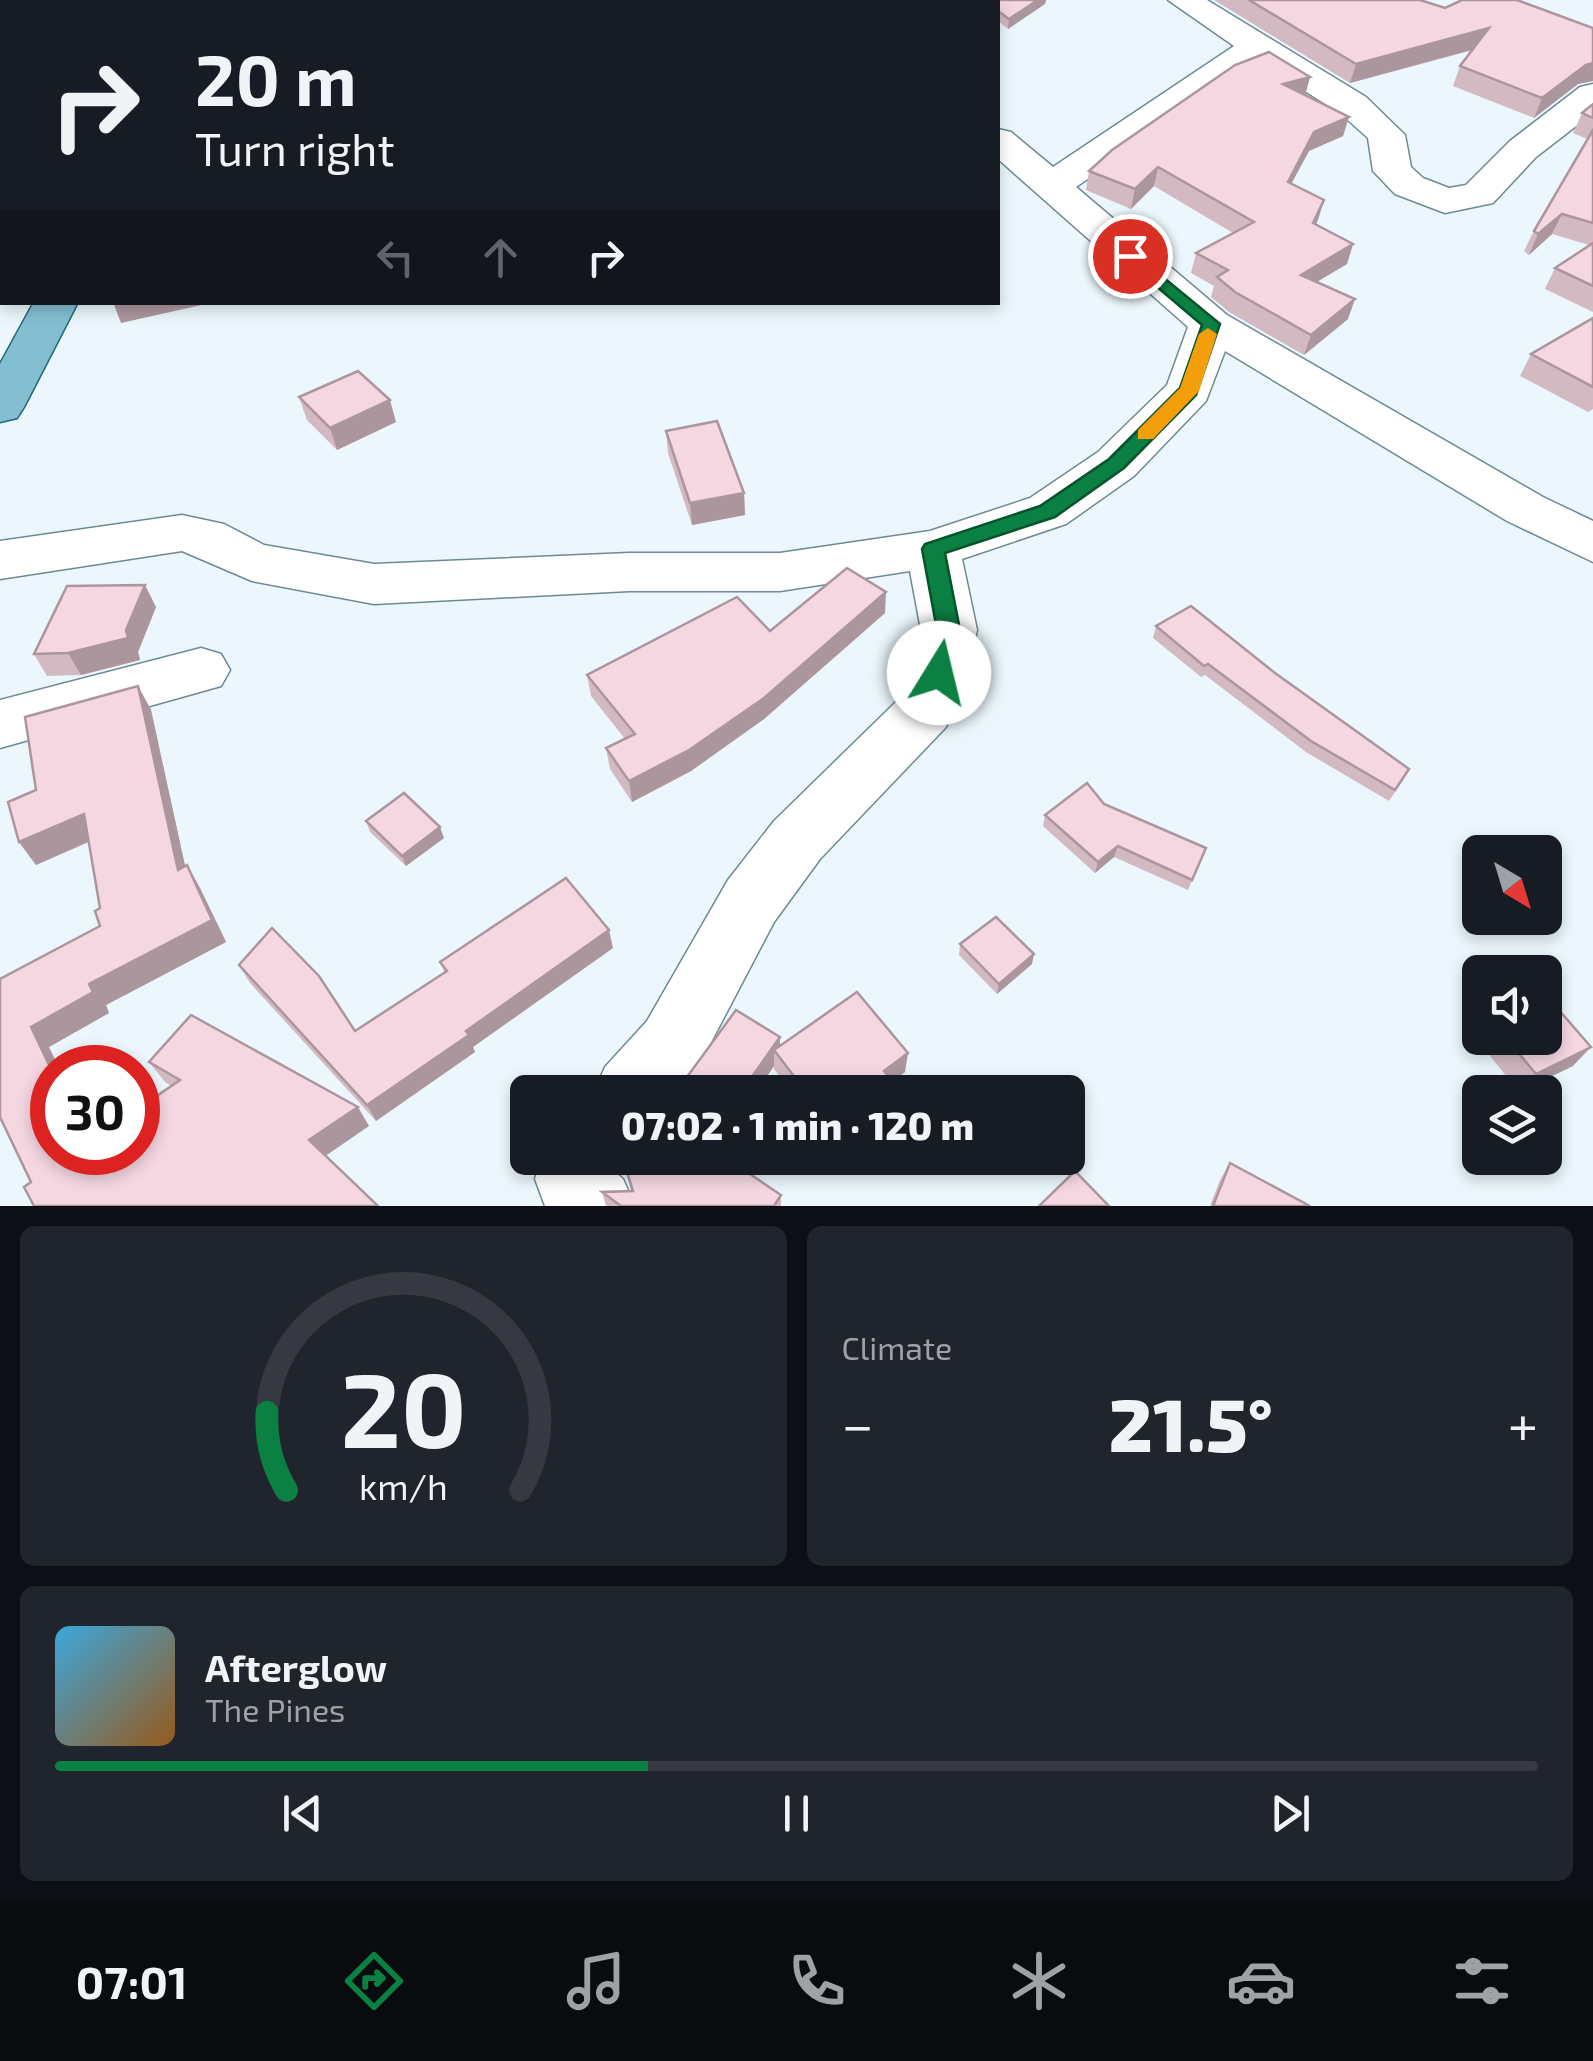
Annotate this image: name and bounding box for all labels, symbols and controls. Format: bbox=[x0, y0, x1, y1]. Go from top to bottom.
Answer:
text: 20 m bbox=[195, 36, 357, 120]
icon: right bbox=[30, 40, 160, 170]
text: Turn right bbox=[195, 121, 395, 175]
pin bbox=[1088, 214, 1173, 299]
icon: arrive bbox=[1103, 229, 1158, 284]
icon: left bbox=[368, 230, 423, 285]
icon: ahead bbox=[473, 230, 528, 285]
icon: right bbox=[578, 230, 633, 285]
position arrow bbox=[887, 621, 991, 725]
north arrow bbox=[1462, 835, 1562, 935]
map controls bbox=[1462, 835, 1562, 1175]
button: sound bbox=[1462, 955, 1562, 1055]
speed limit sign: 30 bbox=[30, 1045, 160, 1175]
button: layers bbox=[1462, 1075, 1562, 1175]
text: 07:02 · 1 min · 120 m bbox=[621, 1102, 974, 1148]
text: Climate bbox=[842, 1328, 952, 1366]
text: 20 bbox=[340, 1344, 466, 1469]
text: 21.5° bbox=[1109, 1377, 1273, 1467]
text: − bbox=[842, 1390, 874, 1456]
text: + bbox=[1508, 1390, 1538, 1456]
text: km/h bbox=[359, 1464, 448, 1507]
text: Afterglow bbox=[205, 1644, 387, 1690]
text: The Pines bbox=[205, 1690, 345, 1728]
icon: previous bbox=[275, 1786, 330, 1841]
icon: pause bbox=[769, 1786, 824, 1841]
icon: next bbox=[1263, 1786, 1318, 1841]
icon: directions bbox=[339, 1946, 409, 2016]
icon: music bbox=[561, 1946, 631, 2016]
icon: phone bbox=[782, 1946, 852, 2016]
icon: climate bbox=[1004, 1946, 1074, 2016]
icon: car bbox=[1226, 1946, 1296, 2016]
icon: filters bbox=[1447, 1946, 1517, 2016]
text: 07:01 bbox=[76, 1954, 187, 2008]

